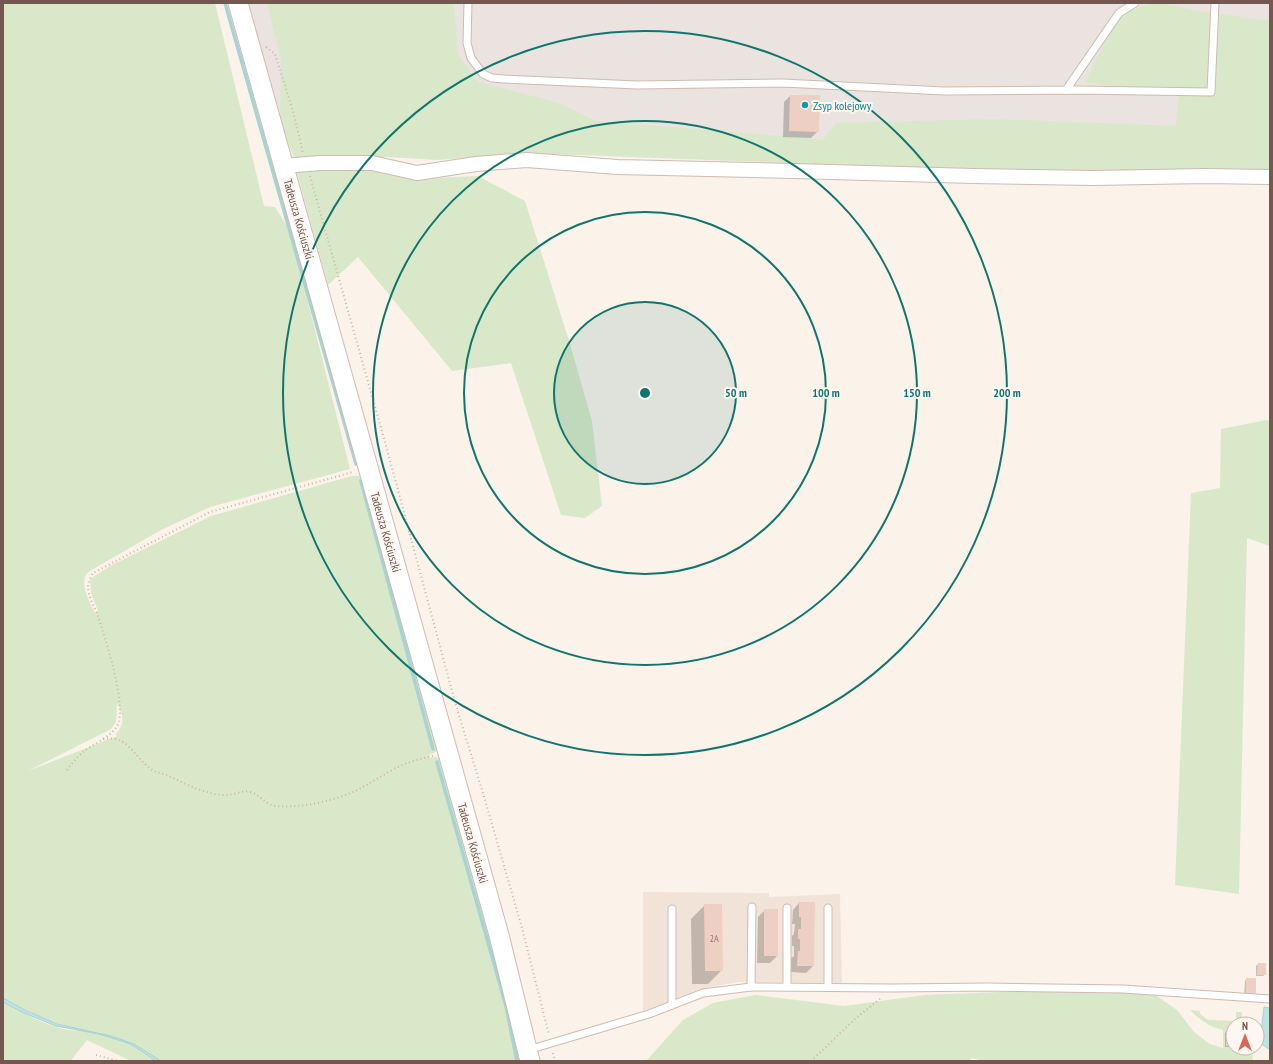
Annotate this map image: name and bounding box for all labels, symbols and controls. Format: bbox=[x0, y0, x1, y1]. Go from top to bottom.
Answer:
place label: Zsyp kolejowy bbox=[813, 98, 872, 113]
marker: Zsyp kolejowy bbox=[800, 100, 810, 110]
street label: Tadeusza Kościuszki bbox=[280, 177, 318, 261]
text: 50 m bbox=[725, 385, 747, 400]
text: 100 m bbox=[812, 385, 840, 400]
text: 150 m bbox=[903, 385, 931, 400]
text: 200 m bbox=[993, 385, 1021, 400]
centre of rings bbox=[638, 386, 652, 400]
street label: Tadeusza Kościuszki bbox=[367, 490, 405, 574]
street label: Tadeusza Kościuszki bbox=[454, 801, 492, 885]
house number: 2A bbox=[709, 932, 719, 945]
north arrow bbox=[1225, 1016, 1265, 1056]
text: N bbox=[1242, 1019, 1248, 1033]

